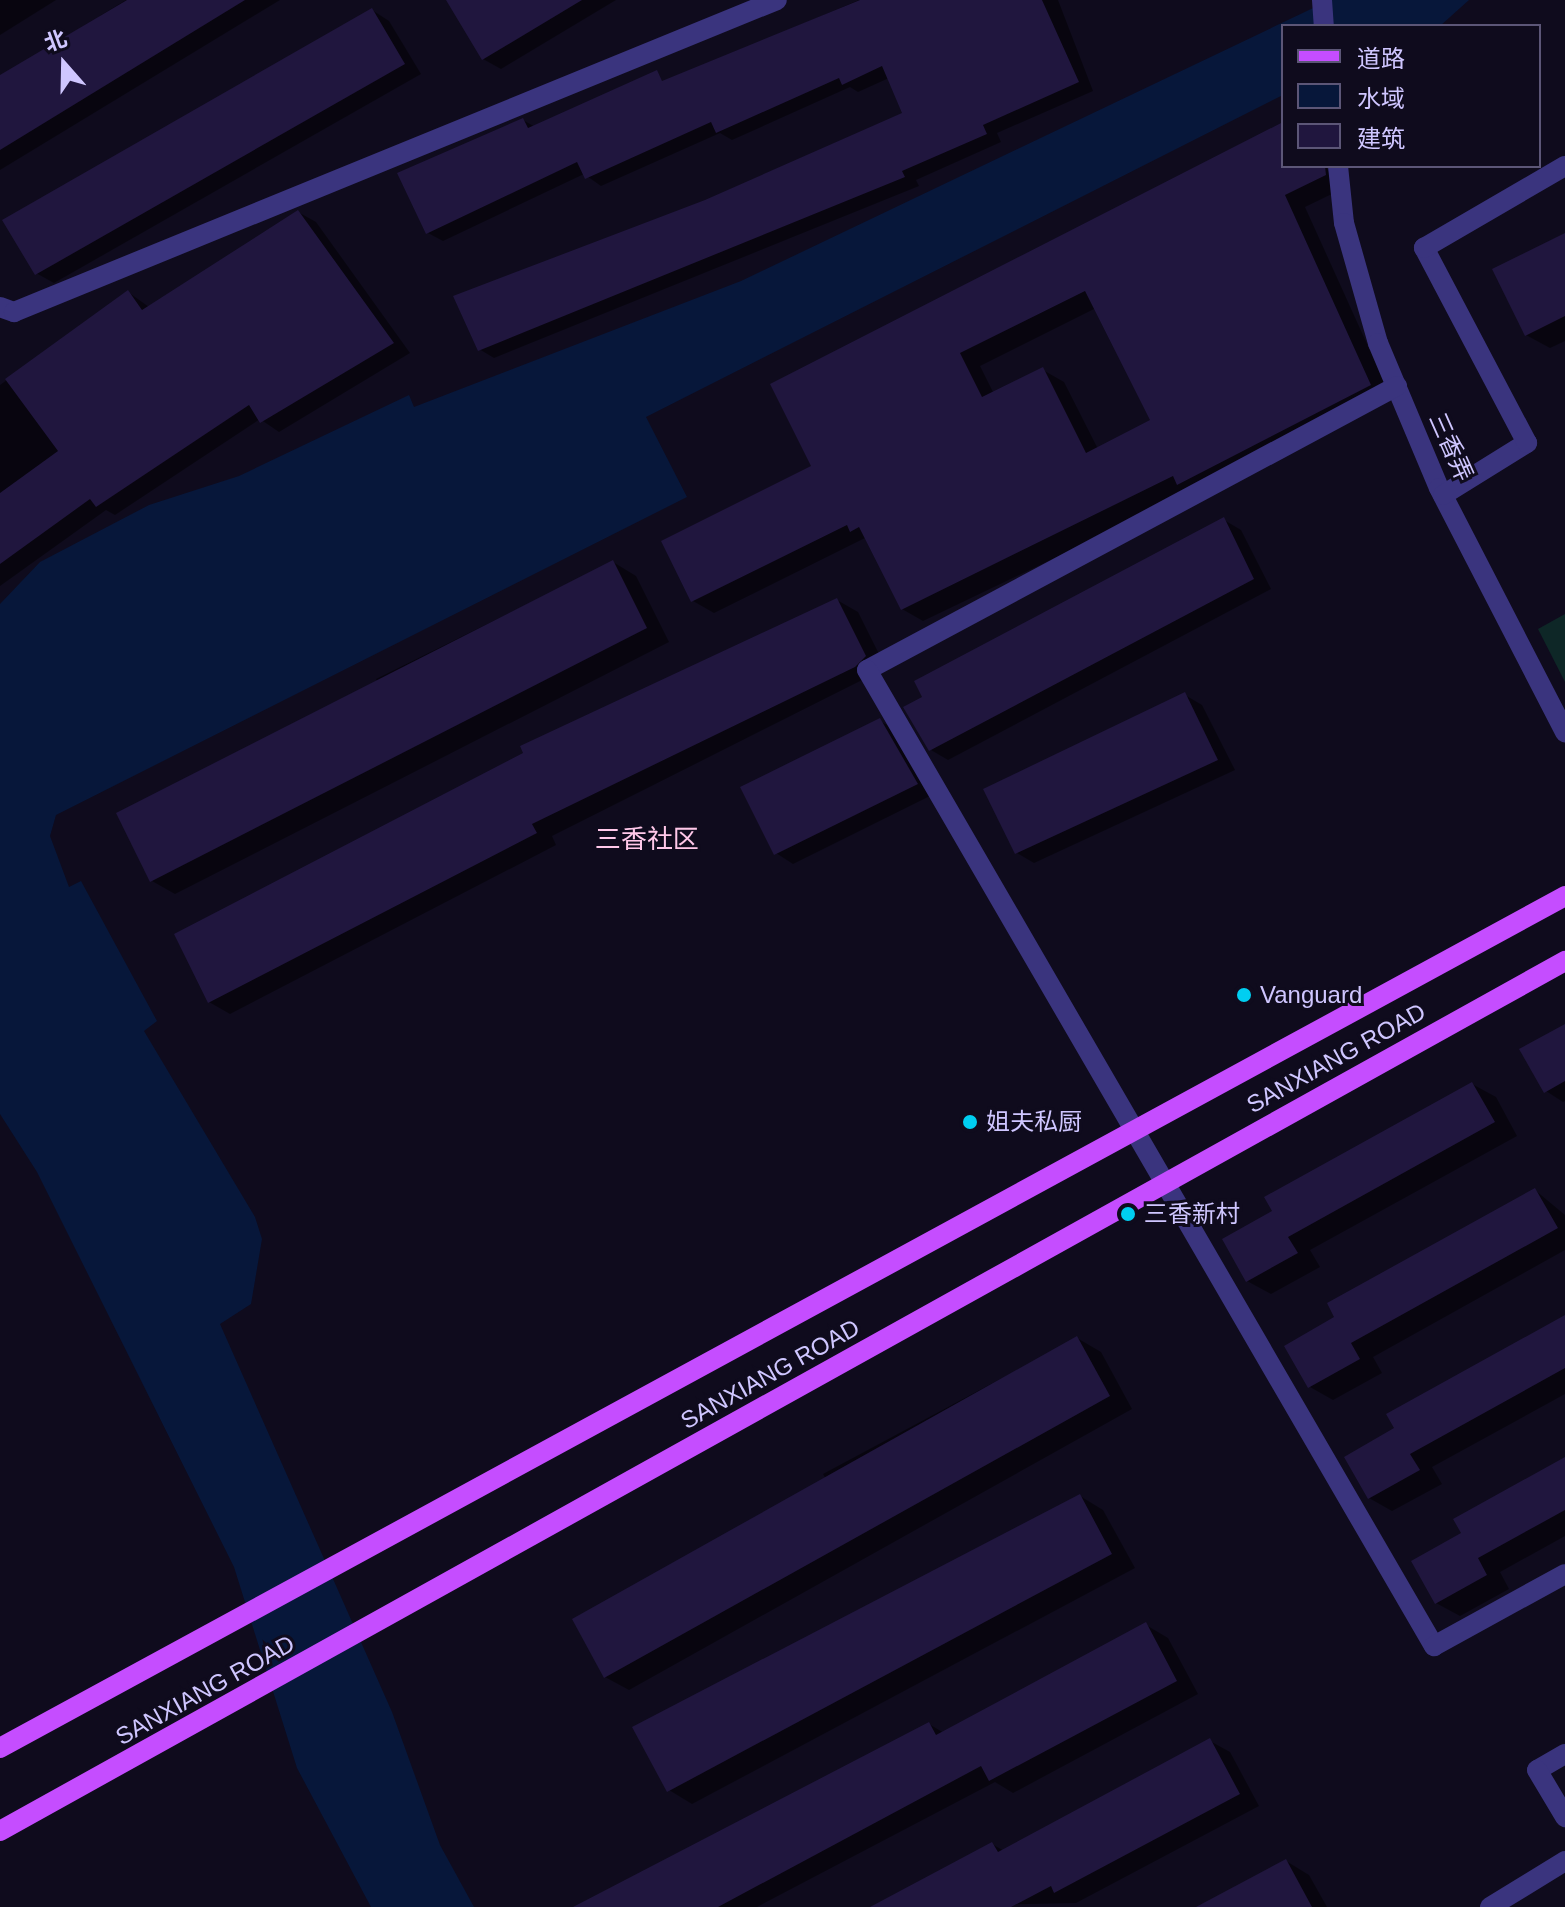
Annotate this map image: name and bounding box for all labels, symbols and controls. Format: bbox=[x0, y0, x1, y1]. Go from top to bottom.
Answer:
north arrow bbox=[24, 24, 104, 104]
legend bbox=[1281, 24, 1541, 168]
text: 北 bbox=[41, 25, 70, 56]
text: 道路 bbox=[1357, 45, 1405, 72]
text: 水域 bbox=[1357, 85, 1405, 112]
text: 建筑 bbox=[1357, 125, 1405, 152]
street label: 三香弄 bbox=[1423, 408, 1479, 486]
district label: 三香社区 bbox=[595, 824, 699, 856]
place label: Vanguard bbox=[1260, 981, 1362, 1009]
marker: Vanguard bbox=[1235, 986, 1253, 1004]
street label: SANXIANG ROAD bbox=[1242, 997, 1430, 1119]
place label: 姐夫私厨 bbox=[986, 1108, 1082, 1136]
marker: 姐夫私厨 bbox=[961, 1113, 979, 1131]
place label: 三香新村 bbox=[1144, 1200, 1240, 1228]
marker: 三香新村 bbox=[1119, 1205, 1137, 1223]
street label: SANXIANG ROAD bbox=[676, 1313, 864, 1435]
street label: SANXIANG ROAD bbox=[111, 1629, 299, 1751]

